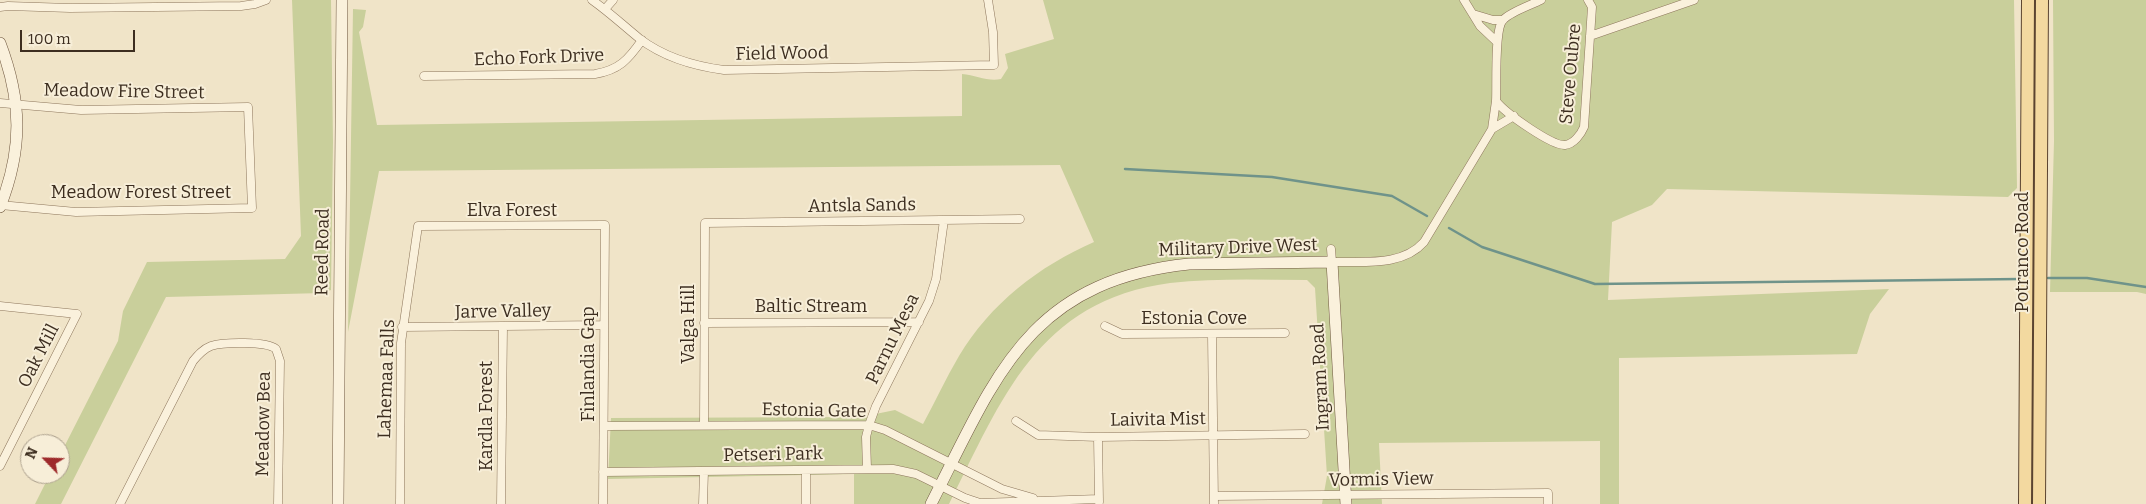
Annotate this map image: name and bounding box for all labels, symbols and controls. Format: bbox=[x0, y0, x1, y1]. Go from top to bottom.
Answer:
scale bar bbox=[22, 20, 138, 52]
street label: Steve Oubre bbox=[1556, 23, 1586, 125]
text: 100 m bbox=[28, 30, 71, 48]
street label: Field Wood bbox=[735, 42, 829, 66]
street label: Echo Fork Drive bbox=[473, 45, 605, 71]
street label: Meadow Fire Street bbox=[43, 80, 205, 104]
street label: Meadow Forest Street bbox=[51, 182, 231, 204]
street label: Potranco Road bbox=[2012, 191, 2034, 313]
street label: Antsla Sands bbox=[808, 194, 916, 218]
street label: Elva Forest bbox=[467, 200, 557, 222]
street label: Reed Road bbox=[311, 208, 335, 296]
street label: Military Drive West bbox=[1158, 234, 1318, 262]
street label: Valga Hill bbox=[678, 284, 700, 364]
street label: Parnu Mesa bbox=[862, 290, 924, 388]
street label: Baltic Stream bbox=[755, 296, 867, 318]
street label: Jarve Valley bbox=[455, 300, 551, 324]
street label: Finlandia Gap bbox=[578, 306, 600, 422]
street label: Estonia Cove bbox=[1141, 308, 1247, 330]
street label: Lahemaa Falls bbox=[374, 319, 400, 439]
street label: Oak Mill bbox=[14, 321, 64, 391]
street label: Ingram Road bbox=[1307, 323, 1335, 431]
street label: Kardla Forest bbox=[476, 361, 498, 471]
street label: Meadow Bea bbox=[252, 371, 276, 477]
street label: Estonia Gate bbox=[761, 399, 867, 423]
street label: Laivita Mist bbox=[1110, 408, 1206, 432]
north arrow bbox=[20, 434, 70, 484]
street label: Petseri Park bbox=[723, 443, 823, 467]
text: N bbox=[22, 445, 42, 461]
street label: Vormis View bbox=[1328, 468, 1434, 492]

